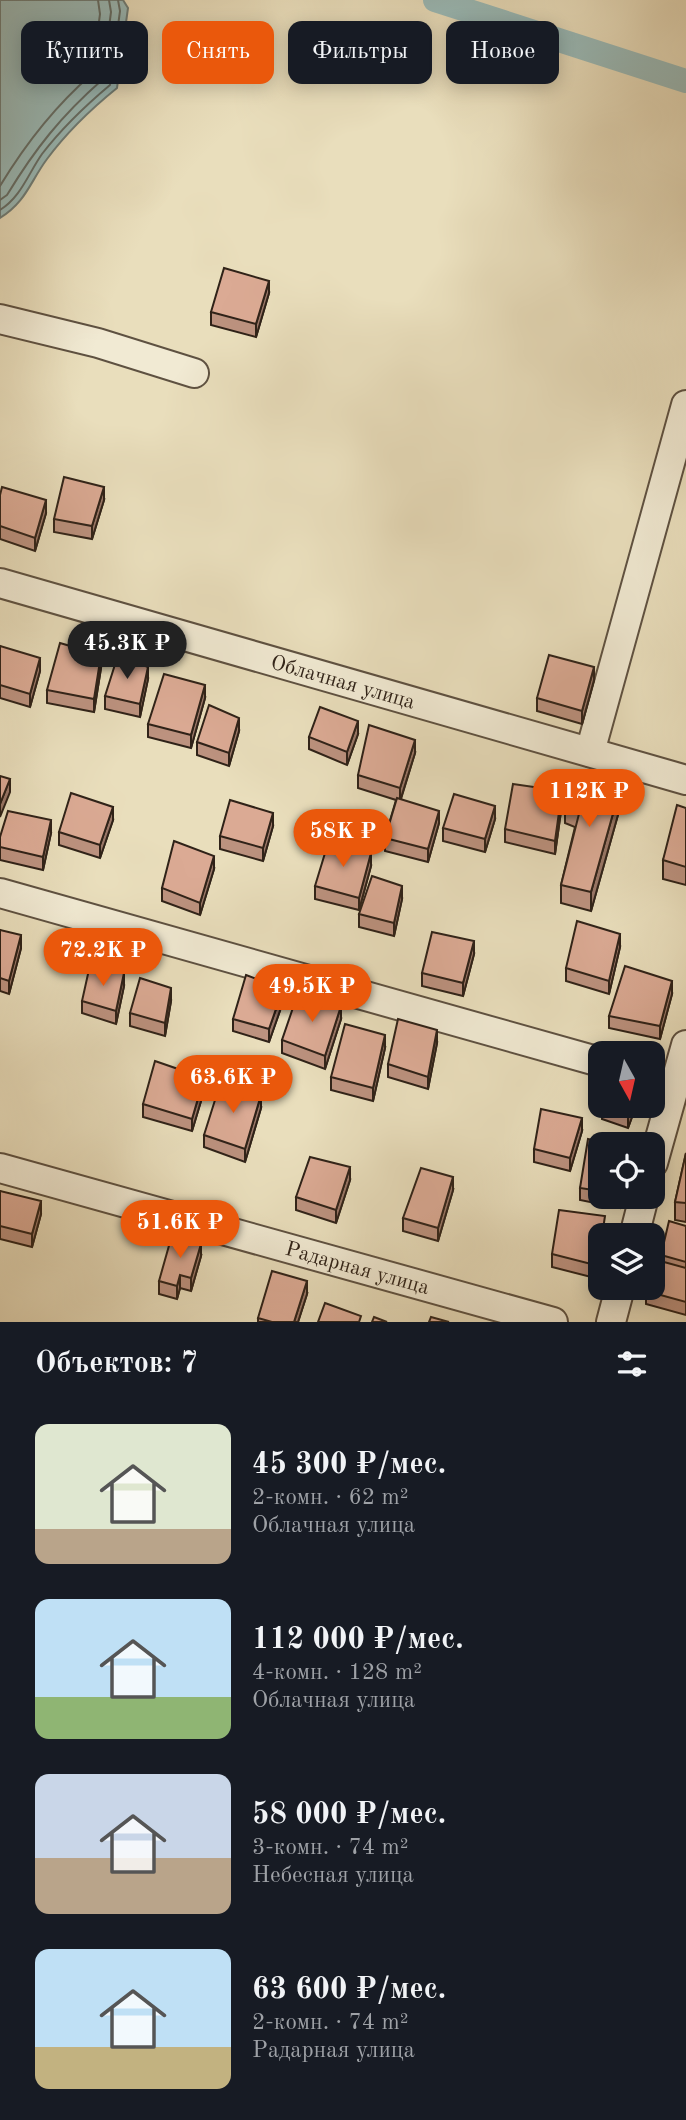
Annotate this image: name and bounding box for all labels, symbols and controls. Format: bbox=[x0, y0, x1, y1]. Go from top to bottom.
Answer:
chip: Купить bbox=[21, 21, 148, 84]
chip: Снять bbox=[162, 21, 274, 84]
chip: Фильтры bbox=[288, 21, 432, 84]
chip: Новое bbox=[446, 21, 559, 84]
pin: 45.3K ₽ bbox=[62, 622, 192, 681]
text: 45.3K ₽ bbox=[84, 632, 170, 655]
street label: Облачная улица bbox=[268, 652, 417, 714]
pin: 112K ₽ bbox=[532, 770, 646, 829]
text: 112K ₽ bbox=[549, 780, 629, 803]
pin: 58K ₽ bbox=[294, 810, 392, 869]
text: 58K ₽ bbox=[310, 820, 376, 843]
pin: 72.2K ₽ bbox=[38, 928, 168, 988]
text: 72.2K ₽ bbox=[60, 939, 146, 962]
pin: 49.5K ₽ bbox=[247, 964, 377, 1024]
text: 49.5K ₽ bbox=[269, 975, 355, 998]
north arrow bbox=[588, 1041, 665, 1118]
map controls bbox=[588, 1041, 665, 1300]
pin: 63.6K ₽ bbox=[168, 1056, 298, 1115]
text: 63.6K ₽ bbox=[190, 1066, 276, 1089]
button: locate bbox=[588, 1132, 665, 1209]
pin: 51.6K ₽ bbox=[115, 1200, 245, 1260]
text: 51.6K ₽ bbox=[137, 1211, 223, 1234]
button: layers bbox=[588, 1223, 665, 1300]
street label: Радарная улица bbox=[283, 1239, 431, 1299]
icon: filters bbox=[613, 1345, 651, 1383]
text: Объектов: 7 bbox=[35, 1349, 198, 1379]
text: 45 300 ₽/мес. bbox=[252, 1450, 446, 1480]
icon: home bbox=[91, 1452, 175, 1536]
text: 2-комн. · 62 m² bbox=[252, 1486, 409, 1509]
text: Облачная улица bbox=[252, 1514, 415, 1537]
text: 112 000 ₽/мес. bbox=[252, 1625, 464, 1655]
icon: home bbox=[91, 1627, 175, 1711]
text: 4-комн. · 128 m² bbox=[252, 1661, 422, 1684]
text: Облачная улица bbox=[252, 1689, 415, 1712]
text: 58 000 ₽/мес. bbox=[252, 1800, 446, 1830]
icon: home bbox=[91, 1802, 175, 1886]
text: 3-комн. · 74 m² bbox=[252, 1836, 409, 1859]
text: Небесная улица bbox=[252, 1864, 414, 1887]
text: 63 600 ₽/мес. bbox=[252, 1975, 446, 2005]
icon: home bbox=[91, 1977, 175, 2061]
text: 2-комн. · 74 m² bbox=[252, 2011, 409, 2034]
text: Радарная улица bbox=[252, 2039, 415, 2062]

